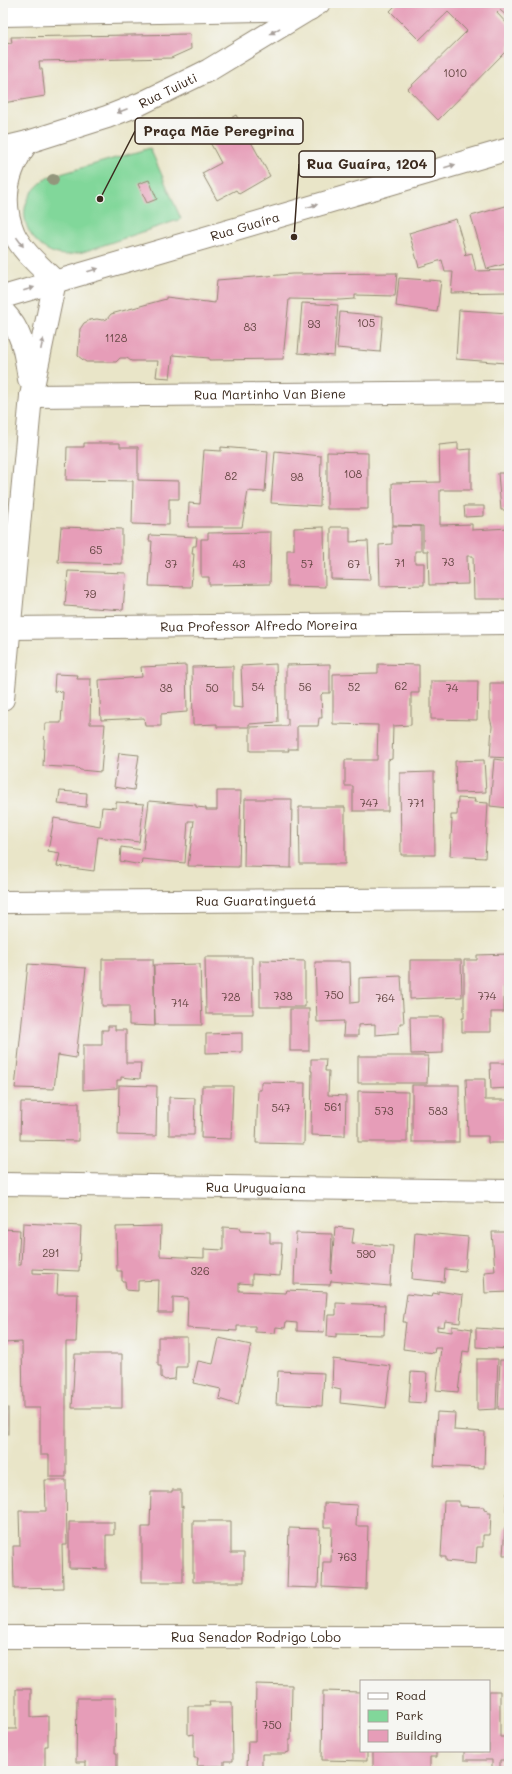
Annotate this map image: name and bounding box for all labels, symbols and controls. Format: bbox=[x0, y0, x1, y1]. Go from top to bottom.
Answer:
one-way arrow bbox=[269, 28, 280, 35]
house number: 1010 bbox=[443, 65, 467, 80]
street label: Rua Tuiuti bbox=[136, 68, 200, 111]
one-way arrow bbox=[117, 108, 128, 114]
callout: Praça Mãe Peregrina bbox=[135, 118, 303, 144]
text: Praça Mãe Peregrina bbox=[143, 121, 295, 140]
callout: Rua Guaíra, 1204 bbox=[299, 151, 435, 177]
text: Rua Guaíra, 1204 bbox=[307, 154, 428, 173]
one-way arrow bbox=[444, 163, 456, 169]
one-way arrow bbox=[306, 203, 318, 209]
street label: Rua Guaíra bbox=[208, 208, 281, 244]
one-way arrow bbox=[16, 237, 24, 247]
one-way arrow bbox=[87, 267, 99, 273]
one-way arrow bbox=[23, 285, 35, 291]
house number: 105 bbox=[357, 315, 375, 330]
house number: 93 bbox=[308, 316, 321, 331]
house number: 83 bbox=[243, 319, 257, 334]
house number: 1128 bbox=[105, 330, 128, 345]
one-way arrow bbox=[39, 338, 45, 350]
street label: Rua Martinho Van Biene bbox=[194, 384, 346, 403]
house number: 108 bbox=[344, 466, 363, 481]
house number: 82 bbox=[225, 468, 237, 483]
house number: 98 bbox=[290, 469, 304, 484]
house number: 65 bbox=[89, 542, 103, 557]
house number: 73 bbox=[442, 554, 455, 569]
house number: 71 bbox=[394, 555, 406, 570]
house number: 37 bbox=[165, 556, 177, 571]
house number: 43 bbox=[233, 556, 246, 571]
house number: 57 bbox=[301, 556, 313, 571]
house number: 67 bbox=[348, 556, 360, 571]
house number: 79 bbox=[84, 586, 97, 601]
street label: Rua Professor Alfredo Moreira bbox=[160, 616, 358, 634]
house number: 62 bbox=[395, 678, 407, 693]
house number: 54 bbox=[252, 679, 265, 694]
house number: 56 bbox=[298, 679, 312, 694]
house number: 52 bbox=[348, 679, 360, 694]
house number: 38 bbox=[159, 680, 173, 695]
house number: 50 bbox=[205, 680, 219, 695]
house number: 74 bbox=[446, 680, 459, 695]
house number: 747 bbox=[360, 795, 378, 810]
house number: 771 bbox=[407, 795, 425, 810]
street label: Rua Guaratinguetá bbox=[196, 891, 316, 909]
house number: 750 bbox=[324, 987, 344, 1002]
house number: 738 bbox=[273, 988, 293, 1003]
house number: 774 bbox=[478, 988, 497, 1003]
house number: 728 bbox=[222, 989, 241, 1004]
house number: 764 bbox=[375, 990, 395, 1005]
house number: 714 bbox=[171, 995, 189, 1010]
house number: 561 bbox=[324, 1099, 342, 1114]
house number: 547 bbox=[272, 1100, 291, 1115]
house number: 573 bbox=[375, 1103, 394, 1118]
house number: 583 bbox=[428, 1103, 448, 1118]
street label: Rua Uruguaiana bbox=[206, 1178, 306, 1196]
house number: 291 bbox=[42, 1245, 60, 1260]
house number: 590 bbox=[356, 1246, 376, 1261]
house number: 326 bbox=[190, 1263, 210, 1278]
house number: 763 bbox=[337, 1549, 357, 1564]
street label: Rua Senador Rodrigo Lobo bbox=[171, 1628, 341, 1645]
legend bbox=[360, 1680, 490, 1752]
text: Road bbox=[396, 1687, 426, 1703]
text: Park bbox=[396, 1707, 423, 1723]
house number: 750 bbox=[262, 1717, 282, 1732]
text: Building bbox=[396, 1727, 442, 1743]

